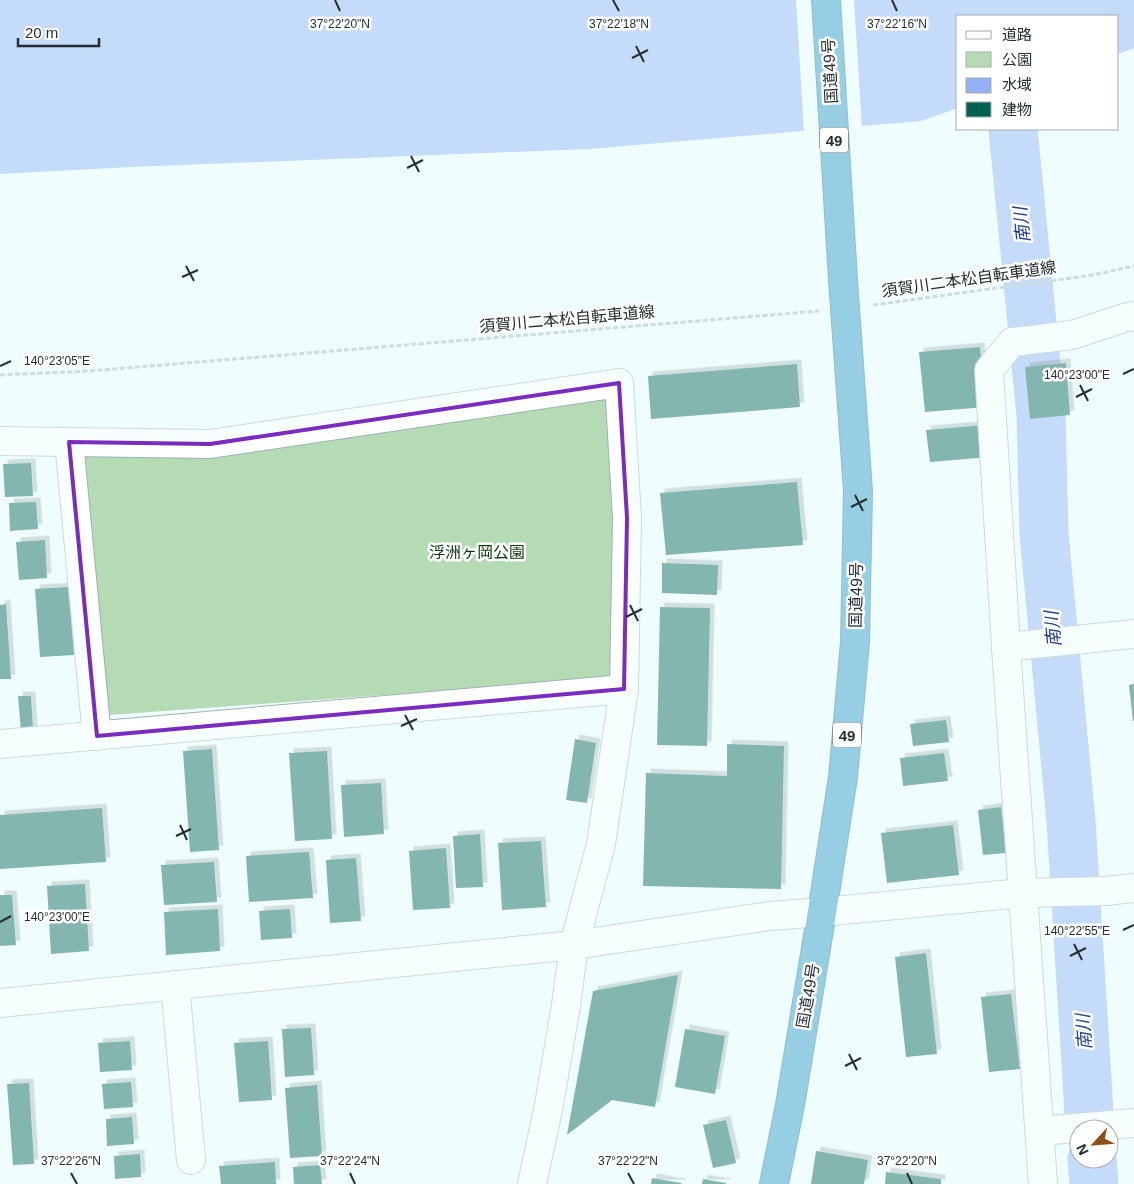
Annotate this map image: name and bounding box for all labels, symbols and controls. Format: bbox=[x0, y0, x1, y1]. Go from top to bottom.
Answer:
scale bar bbox=[18, 15, 99, 47]
legend bbox=[956, 15, 1119, 130]
text: 37°22'20"N bbox=[310, 17, 370, 31]
text: 37°22'18"N bbox=[589, 17, 649, 31]
text: 37°22'16"N bbox=[867, 17, 927, 31]
text: 20 m bbox=[25, 24, 58, 41]
text: 道路 bbox=[1002, 26, 1032, 43]
street label: 国道49号 bbox=[820, 38, 840, 104]
text: 公園 bbox=[1002, 51, 1032, 68]
text: 水域 bbox=[1002, 76, 1032, 93]
text: 建物 bbox=[1002, 101, 1032, 118]
road number: 49 bbox=[820, 128, 848, 152]
water label: 南川 bbox=[1010, 204, 1034, 244]
street label: 須賀川二本松自転車道線 bbox=[881, 258, 1057, 300]
street label: 須賀川二本松自転車道線 bbox=[479, 303, 655, 335]
text: 140°23'05"E bbox=[24, 354, 90, 368]
text: 140°23'00"E bbox=[1044, 368, 1110, 382]
park label: 浮洲ヶ岡公園 bbox=[429, 544, 525, 561]
street label: 国道49号 bbox=[847, 562, 865, 628]
water label: 南川 bbox=[1041, 608, 1065, 648]
road number: 49 bbox=[833, 722, 861, 748]
text: 140°23'00"E bbox=[24, 910, 90, 924]
text: 140°22'55"E bbox=[1044, 924, 1110, 938]
street label: 国道49号 bbox=[794, 962, 822, 1030]
water label: 南川 bbox=[1073, 1011, 1095, 1051]
north arrow bbox=[1069, 1119, 1119, 1169]
text: N bbox=[1073, 1142, 1092, 1158]
text: 37°22'26"N bbox=[41, 1154, 101, 1168]
text: 37°22'24"N bbox=[320, 1154, 380, 1168]
text: 37°22'22"N bbox=[598, 1154, 658, 1168]
text: 37°22'20"N bbox=[877, 1154, 937, 1168]

